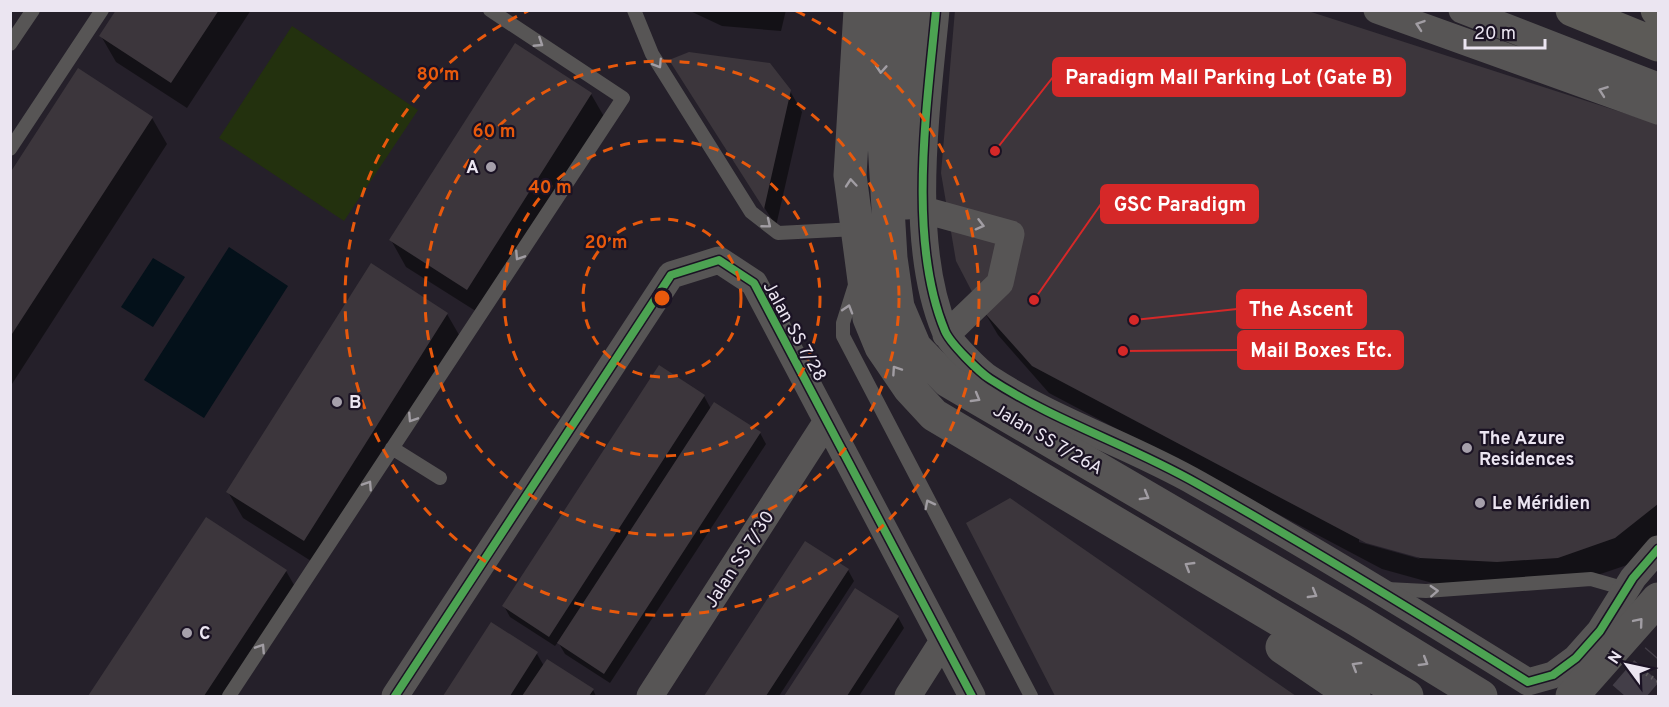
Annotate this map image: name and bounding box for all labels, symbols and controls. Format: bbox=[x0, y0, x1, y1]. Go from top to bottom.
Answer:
scale bar bbox=[1465, 12, 1544, 50]
one-way arrow bbox=[1415, 20, 1426, 33]
text: 20 m bbox=[1474, 23, 1516, 46]
one-way arrow bbox=[532, 35, 543, 46]
one-way arrow bbox=[650, 58, 662, 68]
callout: Paradigm Mall Parking Lot (Gate B) bbox=[1053, 58, 1405, 96]
text: 80 m bbox=[416, 64, 460, 87]
one-way arrow bbox=[874, 64, 887, 73]
text: Paradigm Mall Parking Lot (Gate B) bbox=[1065, 66, 1393, 92]
one-way arrow bbox=[1598, 86, 1609, 99]
text: 60 m bbox=[472, 121, 516, 144]
place label: A bbox=[466, 157, 479, 180]
marker: A bbox=[484, 160, 498, 174]
text: 40 m bbox=[528, 177, 572, 200]
one-way arrow bbox=[845, 179, 858, 188]
callout: GSC Paradigm bbox=[1101, 185, 1258, 223]
text: GSC Paradigm bbox=[1114, 193, 1246, 219]
one-way arrow bbox=[760, 217, 771, 228]
one-way arrow bbox=[975, 218, 985, 231]
text: 20 m bbox=[584, 232, 628, 255]
one-way arrow bbox=[515, 249, 526, 260]
street label: Jalan SS 7/28 bbox=[757, 277, 831, 386]
centre of rings bbox=[652, 288, 672, 308]
callout: The Ascent bbox=[1237, 290, 1366, 328]
text: The Ascent bbox=[1249, 298, 1353, 324]
one-way arrow bbox=[841, 304, 853, 315]
callout: Mail Boxes Etc. bbox=[1238, 331, 1403, 369]
text: Mail Boxes Etc. bbox=[1250, 339, 1392, 365]
one-way arrow bbox=[892, 366, 904, 376]
one-way arrow bbox=[970, 391, 980, 402]
place label: B bbox=[349, 392, 361, 415]
marker: B bbox=[330, 395, 344, 409]
street label: Jalan SS 7/26A bbox=[988, 400, 1106, 481]
one-way arrow bbox=[408, 412, 419, 423]
place label: The Azure Residences bbox=[1479, 428, 1574, 472]
marker: The Azure Residences bbox=[1460, 441, 1474, 455]
one-way arrow bbox=[361, 481, 372, 492]
one-way arrow bbox=[1139, 488, 1149, 500]
place label: Le Méridien bbox=[1492, 493, 1590, 516]
marker: Le Méridien bbox=[1473, 496, 1487, 510]
one-way arrow bbox=[925, 499, 936, 510]
street label: Jalan SS 7/30 bbox=[700, 507, 780, 613]
one-way arrow bbox=[1185, 561, 1195, 573]
one-way arrow bbox=[1430, 584, 1439, 597]
one-way arrow bbox=[1307, 587, 1317, 599]
one-way arrow bbox=[1632, 618, 1643, 629]
place label: C bbox=[199, 623, 211, 646]
marker: C bbox=[180, 626, 194, 640]
north arrow bbox=[1597, 635, 1657, 695]
one-way arrow bbox=[254, 643, 265, 654]
text: N bbox=[1605, 648, 1628, 668]
one-way arrow bbox=[1418, 655, 1428, 667]
one-way arrow bbox=[1352, 662, 1362, 674]

